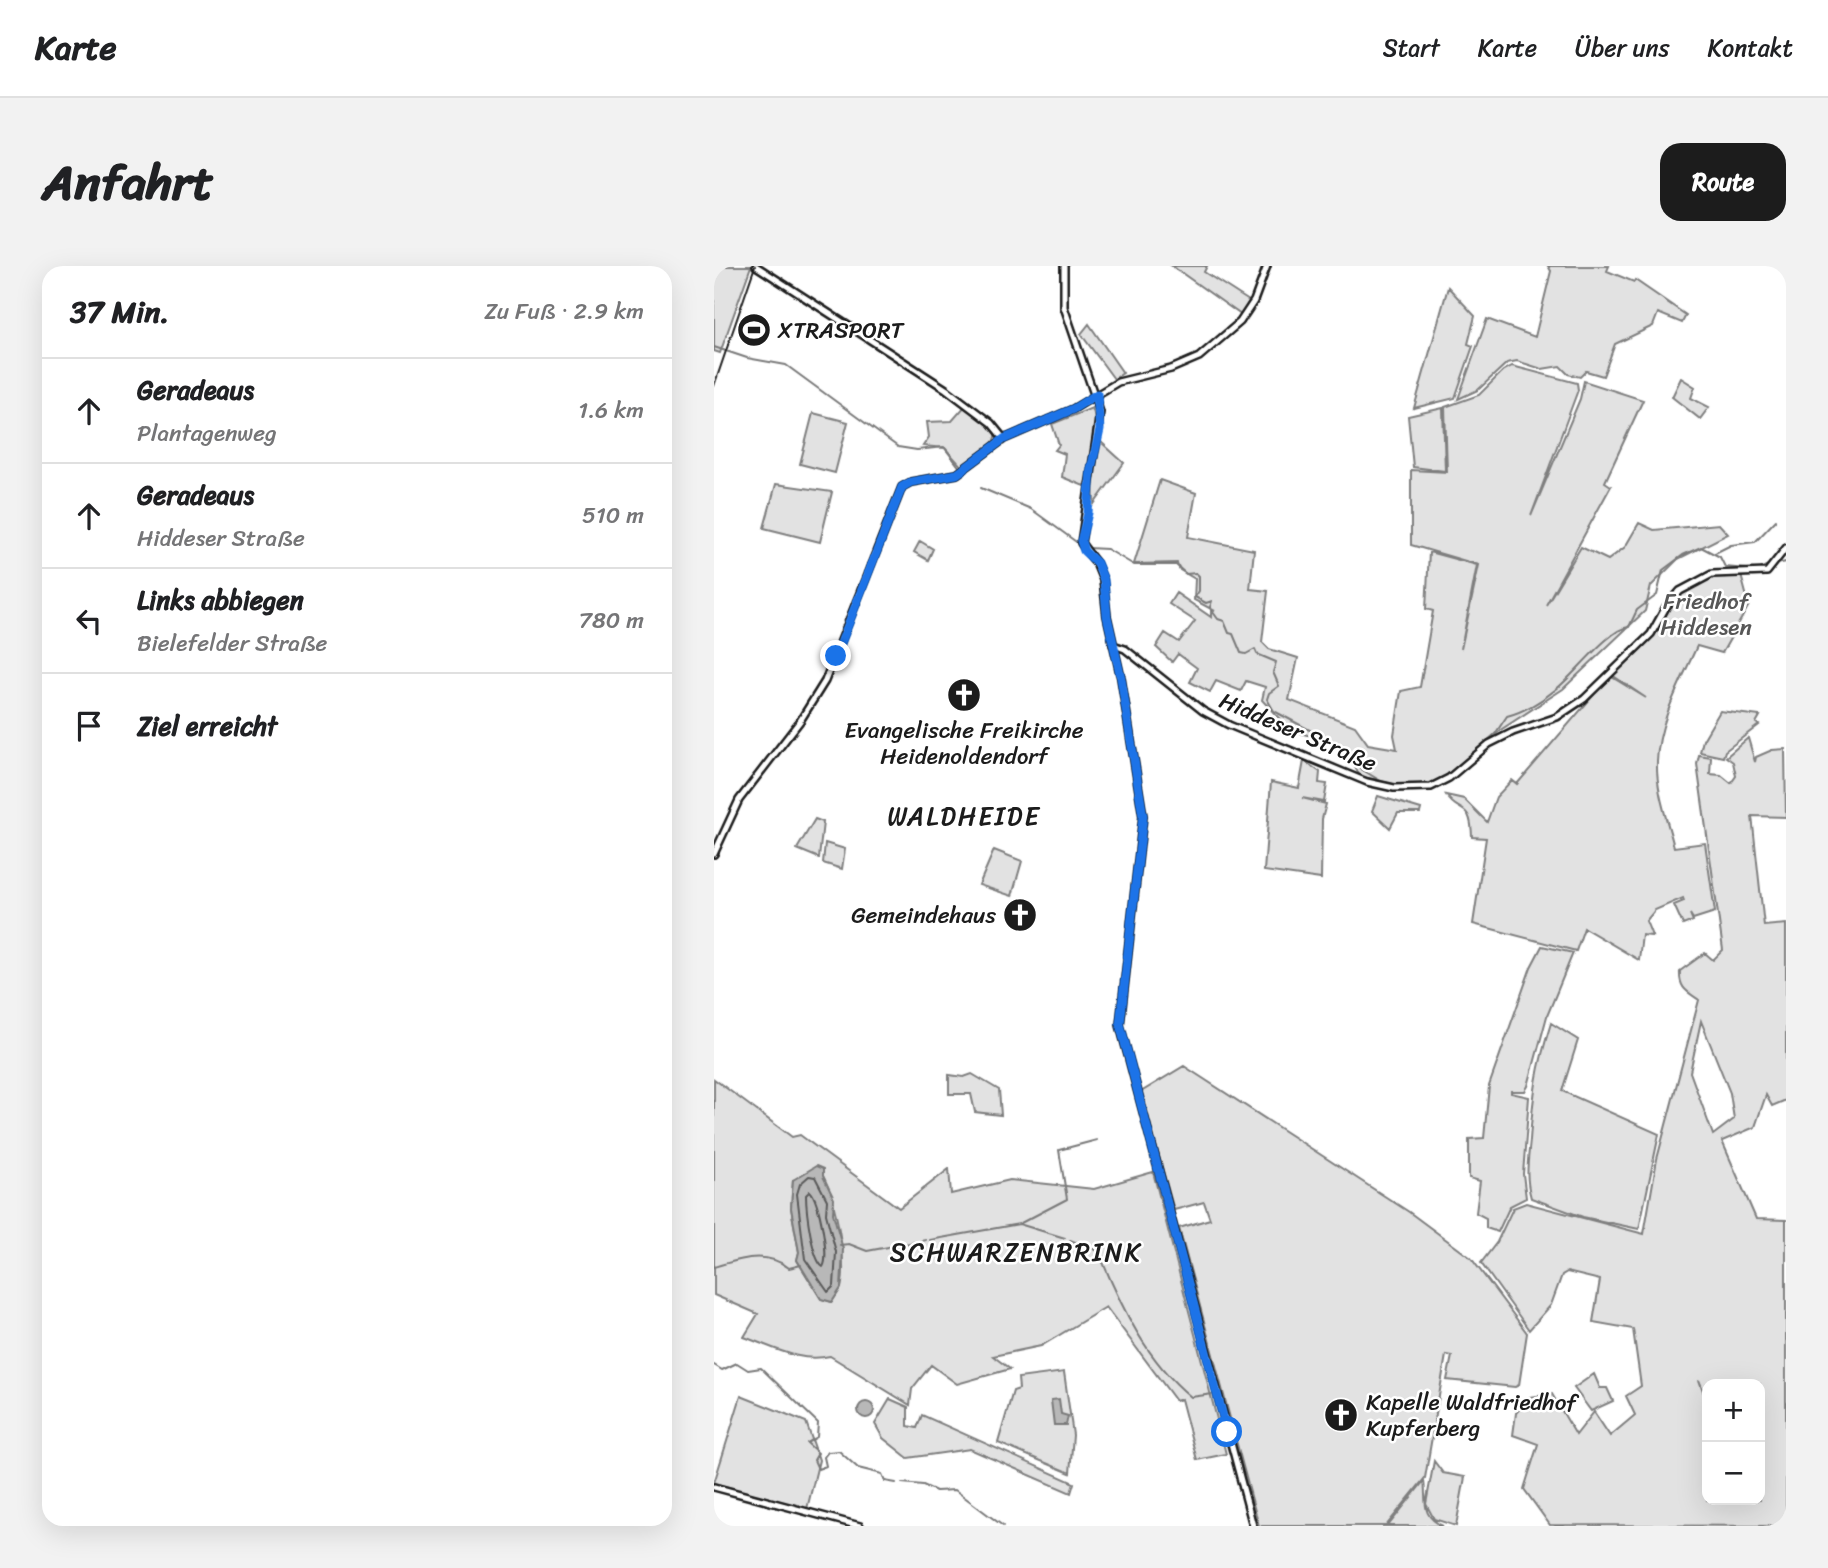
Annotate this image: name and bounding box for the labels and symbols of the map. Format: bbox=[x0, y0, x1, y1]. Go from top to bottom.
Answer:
place label: XTRASPORT bbox=[777, 310, 905, 351]
sports icon: XTRASPORT bbox=[735, 311, 773, 349]
park label: Friedhof Hiddesen bbox=[1660, 581, 1752, 648]
route end bbox=[820, 640, 851, 671]
church icon: Evangelische Freikirche Heidenoldendorf bbox=[945, 676, 983, 714]
street label: Hiddeser Straße bbox=[1213, 680, 1383, 784]
place label: Evangelische Freikirche Heidenoldendorf bbox=[844, 710, 1084, 777]
district label: WALDHEIDE bbox=[887, 793, 1041, 839]
place label: Gemeindehaus bbox=[851, 895, 996, 936]
church icon: Gemeindehaus bbox=[1001, 896, 1039, 934]
district label: SCHWARZENBRINK bbox=[890, 1229, 1142, 1275]
place label: Kapelle Waldfriedhof Kupferberg bbox=[1366, 1382, 1579, 1449]
church icon: Kapelle Waldfriedhof Kupferberg bbox=[1322, 1396, 1360, 1434]
route start bbox=[1211, 1416, 1242, 1447]

